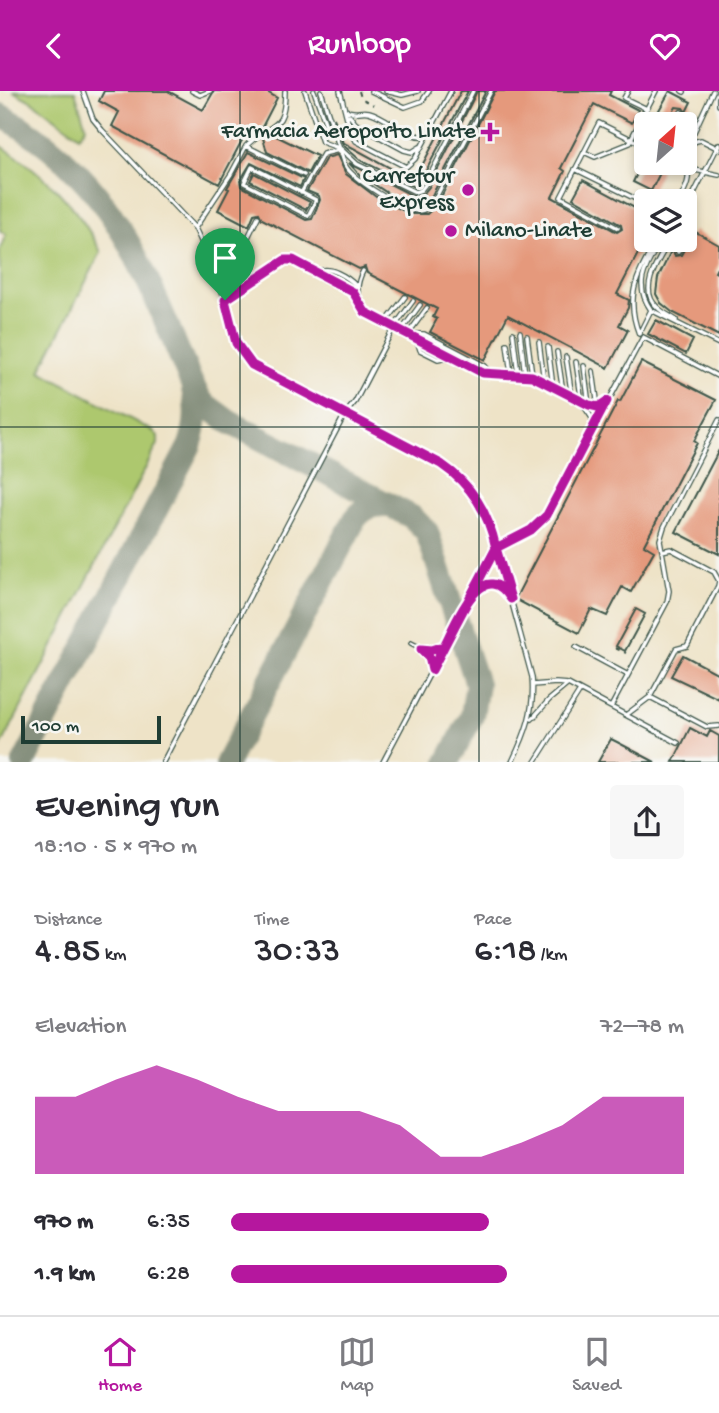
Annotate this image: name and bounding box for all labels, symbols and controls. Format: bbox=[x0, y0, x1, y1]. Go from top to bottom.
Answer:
icon: back bbox=[35, 27, 73, 65]
text: Runloop bbox=[308, 27, 411, 65]
icon: heart bbox=[646, 27, 684, 65]
north arrow bbox=[634, 112, 696, 175]
map controls bbox=[634, 112, 697, 252]
place label: Farmacia Aeroporto Linate bbox=[220, 119, 477, 146]
marker: Farmacia Aeroporto Linate bbox=[482, 124, 498, 140]
place label: Carrefour Express bbox=[363, 164, 456, 217]
marker: Carrefour Express bbox=[460, 182, 476, 198]
button: layers bbox=[634, 189, 697, 252]
place label: Milano-Linate bbox=[465, 218, 593, 245]
marker: Milano-Linate bbox=[443, 223, 459, 239]
pin bbox=[195, 228, 255, 300]
icon: arrive bbox=[206, 239, 244, 277]
scale bar bbox=[21, 713, 161, 745]
text: 100 m bbox=[32, 716, 79, 739]
button: share bbox=[610, 785, 684, 859]
text: Evening run bbox=[35, 786, 219, 830]
text: 18:10 · 5 × 970 m bbox=[35, 834, 197, 861]
text: Distance bbox=[35, 909, 102, 932]
text: Time bbox=[255, 909, 289, 932]
text: Pace bbox=[474, 909, 512, 932]
text: 4.85 bbox=[35, 932, 100, 973]
text: 30:33 bbox=[255, 932, 340, 973]
text: 6:18 bbox=[474, 932, 536, 973]
text: km bbox=[100, 944, 127, 967]
text: /km bbox=[536, 944, 567, 967]
text: Elevation bbox=[35, 1014, 126, 1041]
text: 72–78 m bbox=[600, 1014, 684, 1041]
text: 970 m bbox=[35, 1209, 93, 1236]
text: 6:35 bbox=[147, 1209, 190, 1236]
text: 1.9 km bbox=[35, 1261, 95, 1288]
text: 6:28 bbox=[147, 1261, 190, 1288]
tab: Home bbox=[98, 1333, 142, 1398]
tab: Map bbox=[338, 1333, 376, 1398]
tab: Saved bbox=[572, 1333, 621, 1398]

